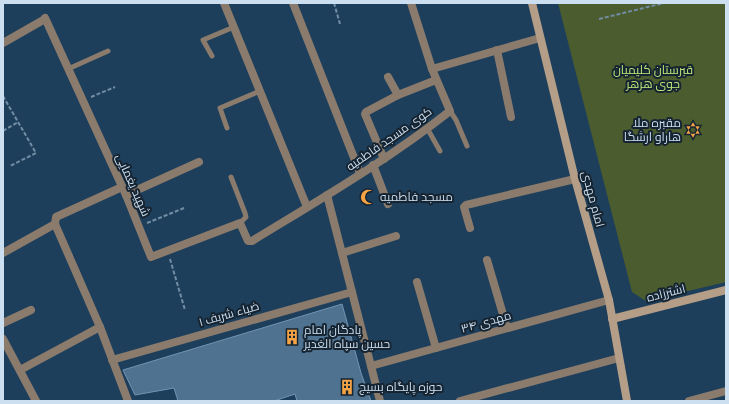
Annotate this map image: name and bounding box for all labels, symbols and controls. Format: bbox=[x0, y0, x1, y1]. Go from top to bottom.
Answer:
park label: قبرستان کلیمیان جوی هرهر bbox=[613, 63, 693, 91]
street label: کوی مسجد فاطمیه bbox=[344, 104, 434, 174]
place label: مقبره ملا هاراو ارشگا bbox=[624, 116, 681, 144]
synagogue icon: مقبره ملا هاراو ارشگا bbox=[684, 121, 702, 139]
street label: شهید یغمایی bbox=[113, 152, 153, 219]
street label: امام مهدی bbox=[578, 169, 607, 229]
mosque icon: مسجد فاطمیه bbox=[359, 188, 377, 206]
place label: مسجد فاطمیه bbox=[380, 190, 453, 204]
street label: اشترزاده bbox=[645, 281, 687, 305]
street label: ضیاء شریف ۱ bbox=[197, 299, 261, 329]
street label: مهدی ۳۴ bbox=[459, 308, 513, 336]
place label: پادگان امام حسین سپاه الغدیر bbox=[303, 323, 390, 352]
building icon: پادگان امام حسین سپاه الغدیر bbox=[283, 328, 301, 346]
building icon: حوزه پایگاه بسیج bbox=[338, 378, 356, 396]
place label: حوزه پایگاه بسیج bbox=[359, 380, 442, 396]

